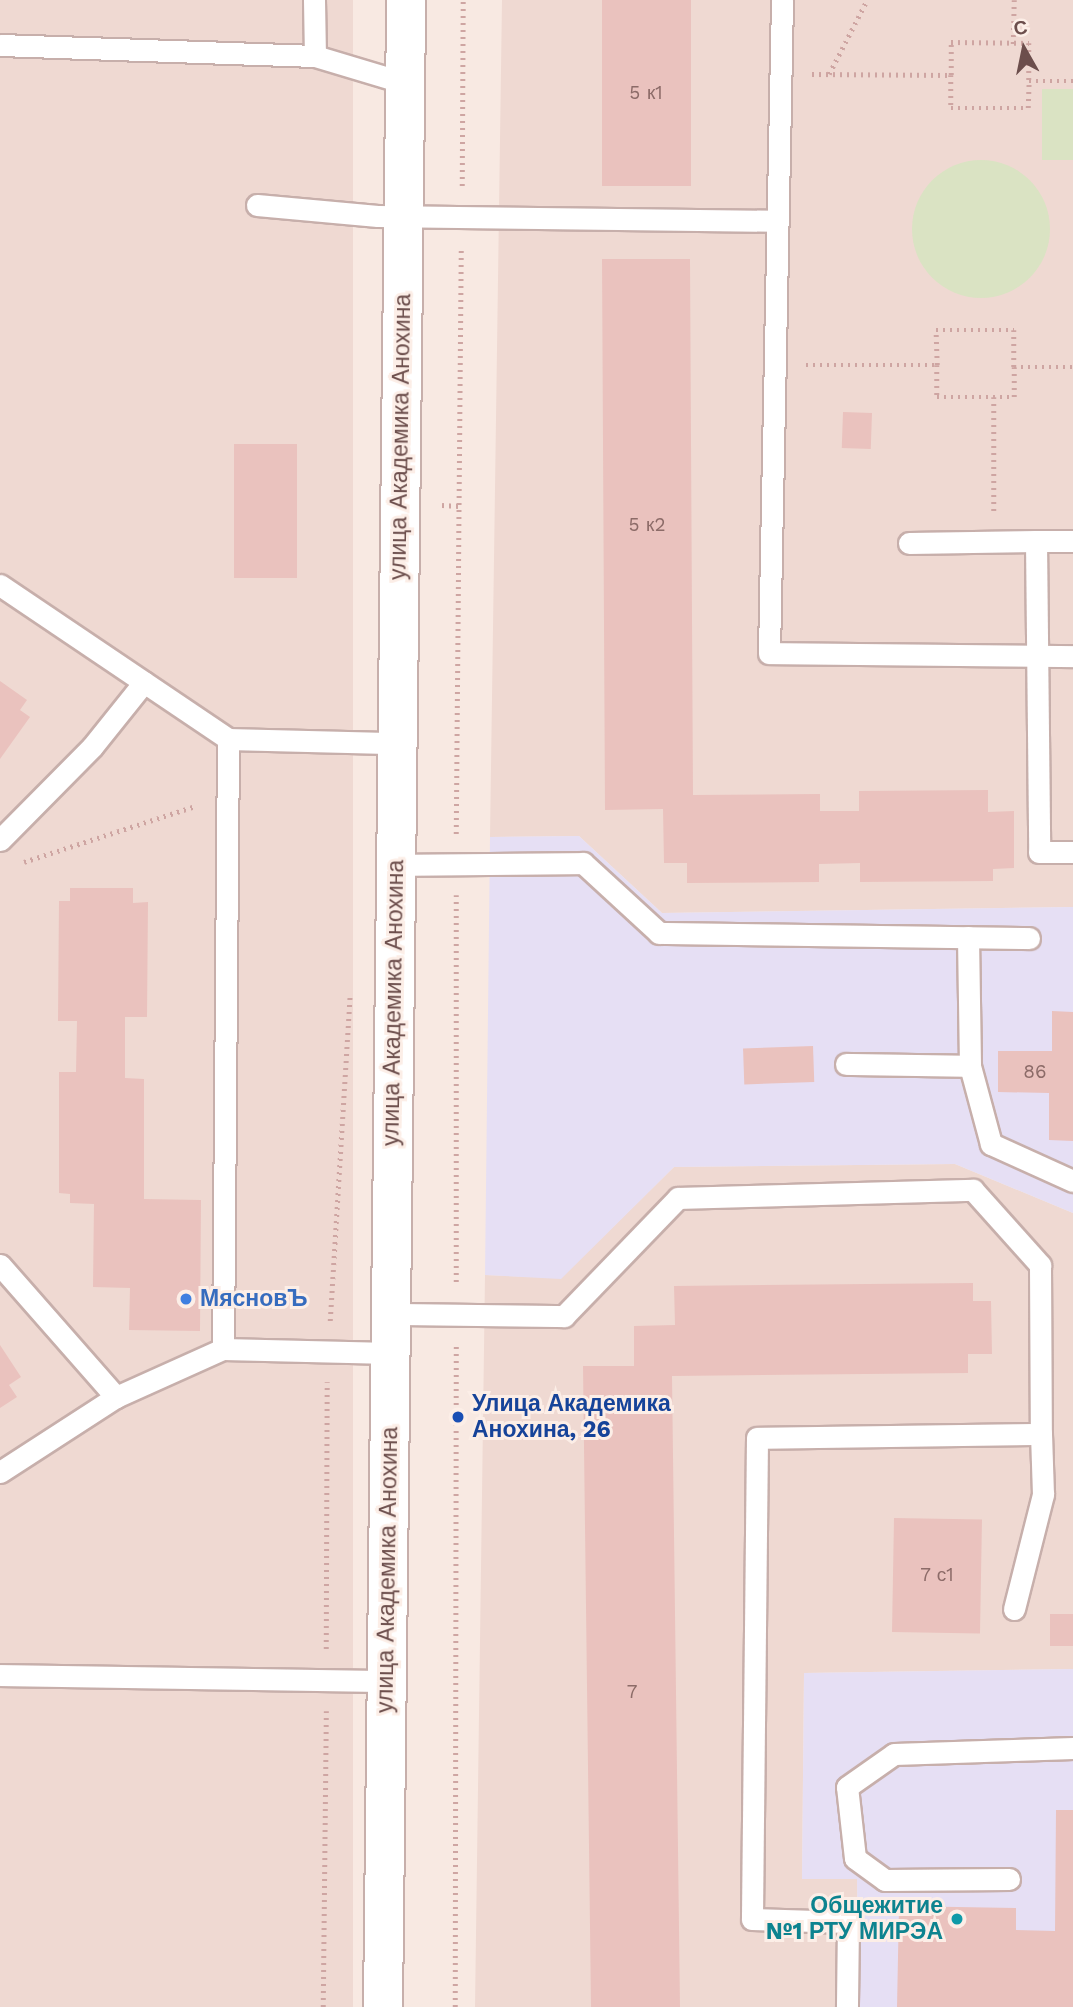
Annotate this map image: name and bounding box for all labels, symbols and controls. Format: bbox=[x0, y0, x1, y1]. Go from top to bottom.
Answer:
north arrow bbox=[989, 14, 1059, 84]
text: С bbox=[1012, 15, 1029, 40]
house number: 5 к1 bbox=[629, 82, 663, 104]
street label: улица Академика Анохина bbox=[385, 294, 417, 580]
house number: 5 к2 bbox=[629, 514, 665, 536]
street label: улица Академика Анохина bbox=[378, 860, 410, 1146]
house number: 86 bbox=[1023, 1061, 1047, 1083]
place label: МясновЪ bbox=[200, 1285, 307, 1313]
marker: МясновЪ bbox=[178, 1291, 194, 1307]
place label: Улица Академика Анохина, 26 bbox=[472, 1390, 671, 1444]
marker: Улица Академика Анохина, 26 bbox=[450, 1409, 466, 1425]
street label: улица Академика Анохина bbox=[372, 1427, 404, 1713]
house number: 7 с1 bbox=[920, 1564, 954, 1586]
house number: 7 bbox=[627, 1681, 637, 1703]
place label: Общежитие №1 РТУ МИРЭА bbox=[766, 1892, 943, 1946]
marker: Общежитие №1 РТУ МИРЭА bbox=[949, 1911, 965, 1927]

